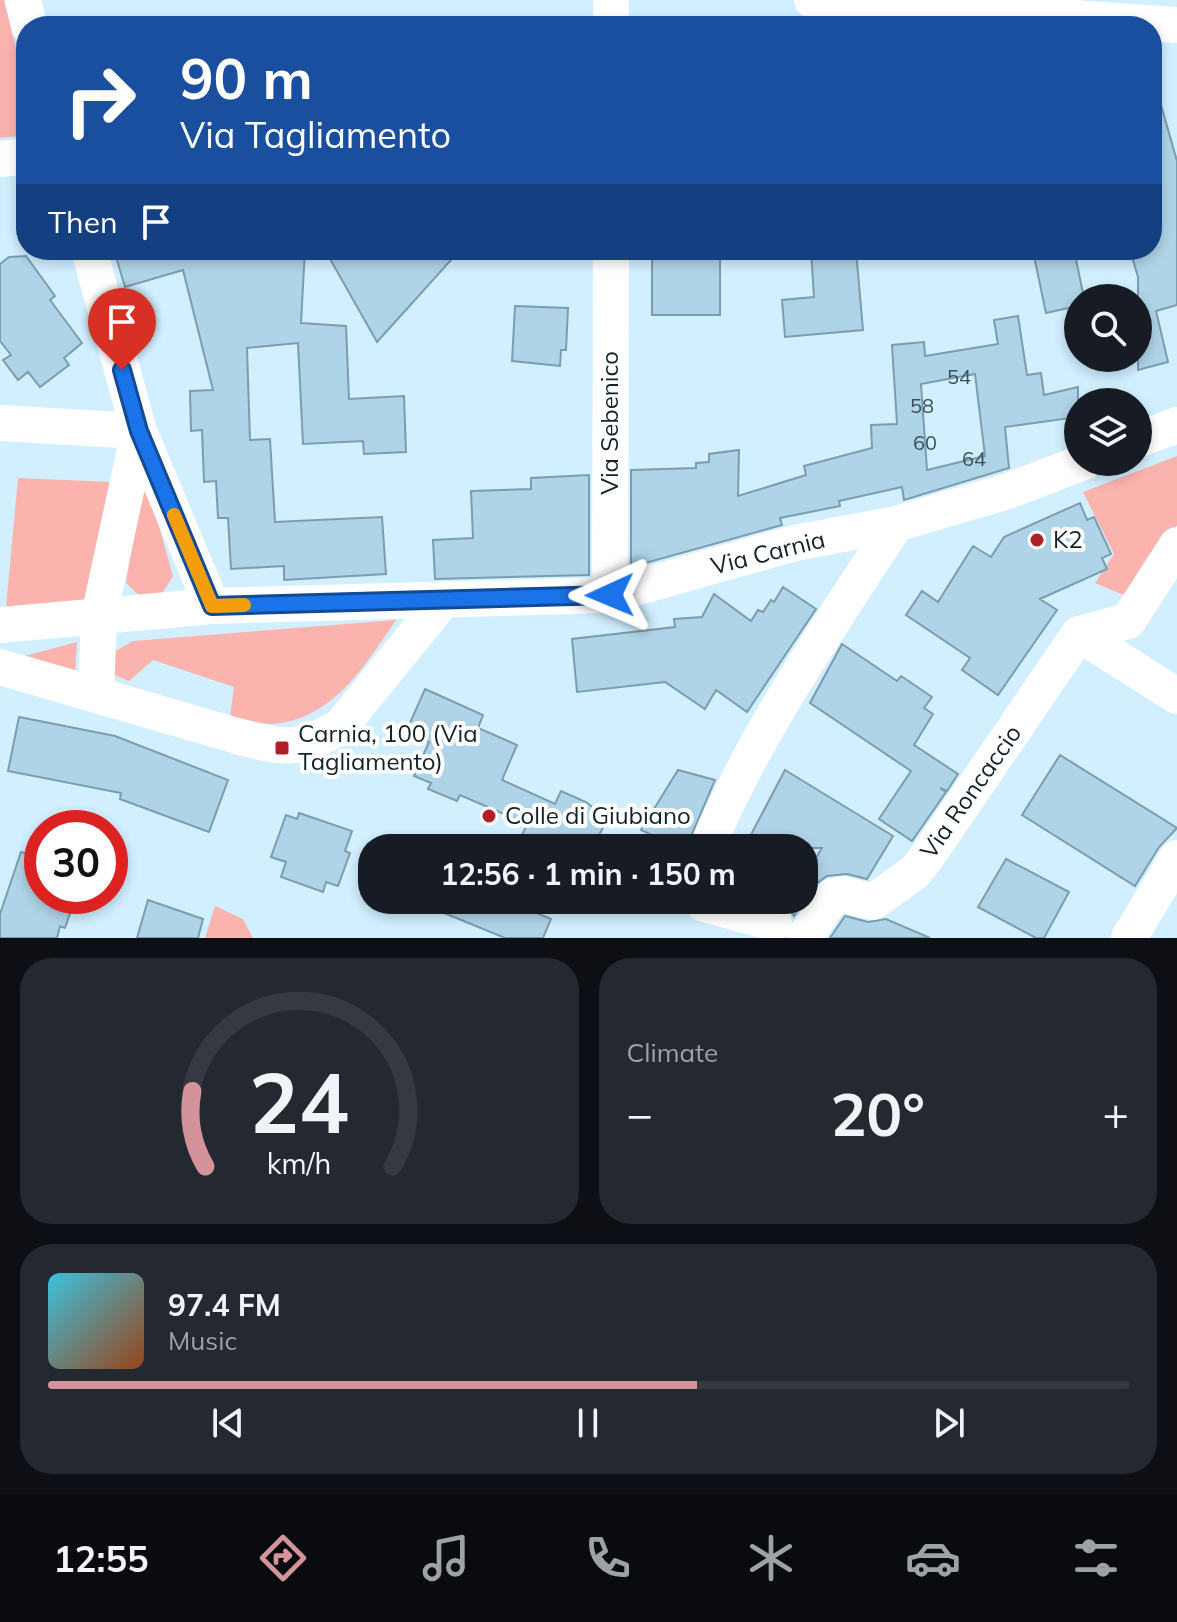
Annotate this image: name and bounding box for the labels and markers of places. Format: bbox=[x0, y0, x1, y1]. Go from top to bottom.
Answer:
pin bbox=[88, 288, 156, 370]
place label: K2 bbox=[1053, 524, 1083, 554]
marker: K2 bbox=[1028, 531, 1046, 549]
place label: Carnia, 100 (Via Tagliamento) bbox=[298, 718, 478, 776]
marker: Carnia, 100 (Via Tagliamento) bbox=[273, 739, 291, 757]
place label: Colle di Giubiano bbox=[505, 800, 691, 830]
marker: Colle di Giubiano bbox=[480, 807, 498, 825]

